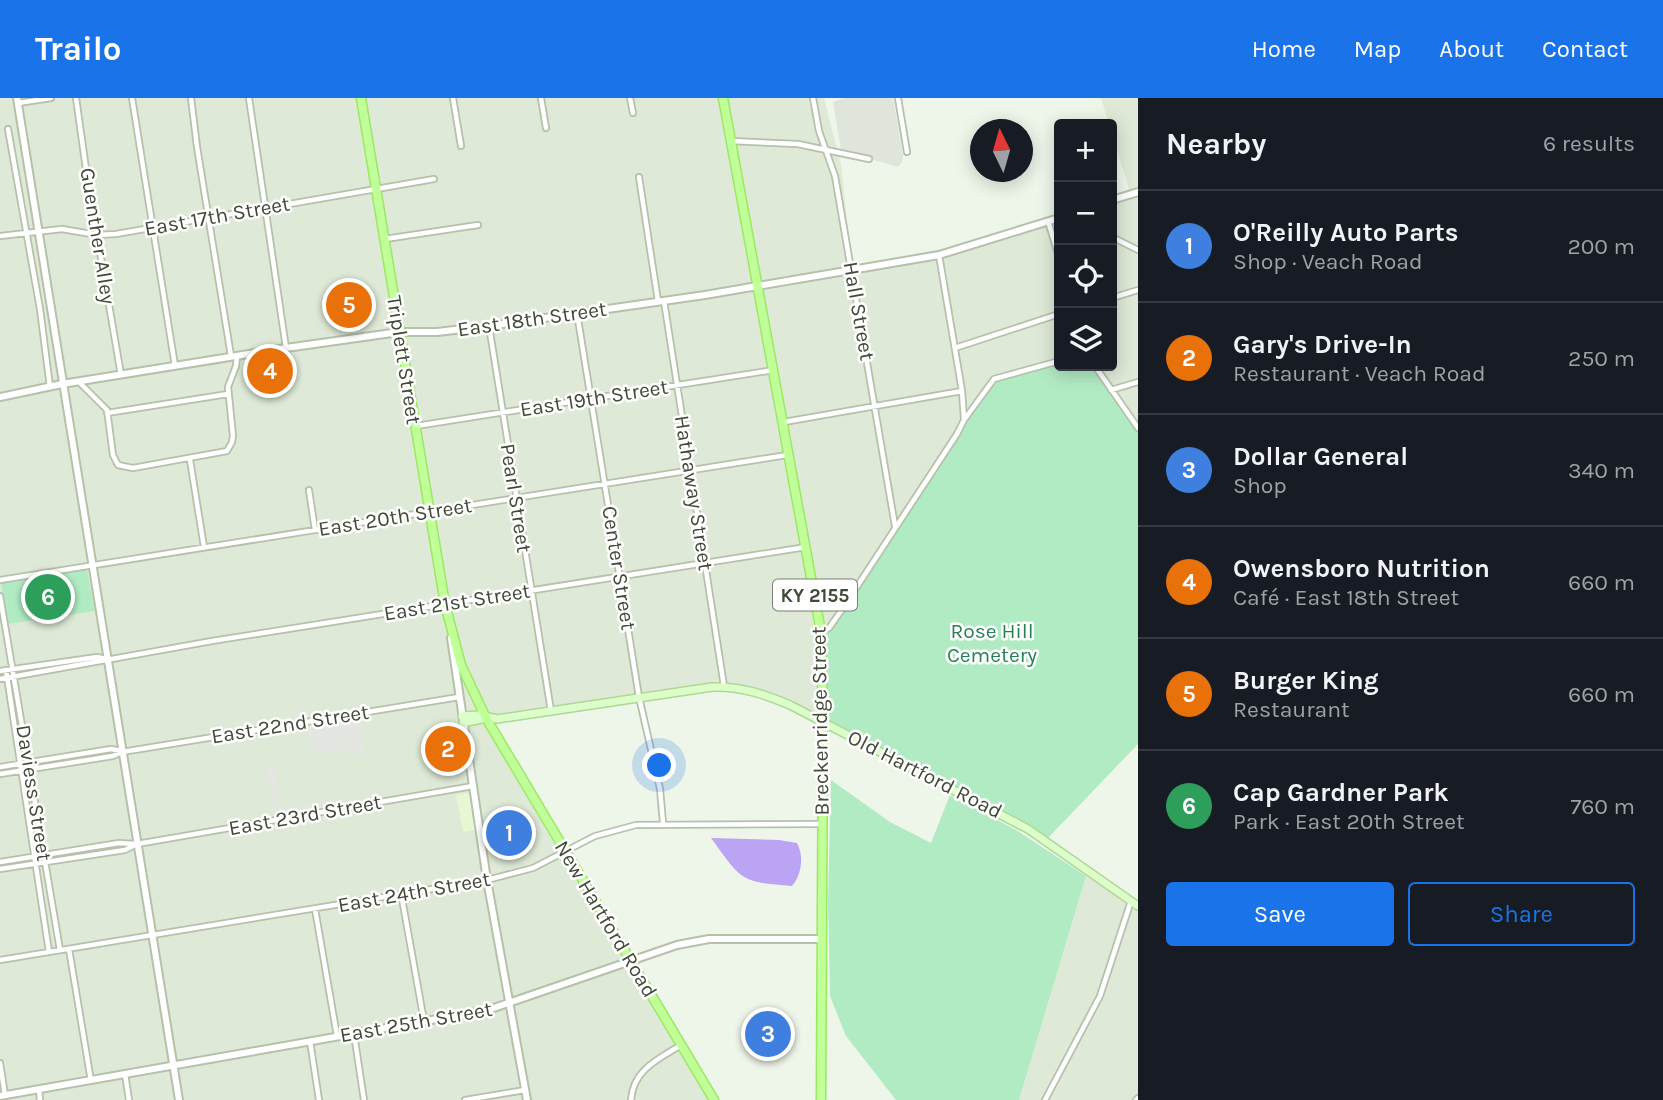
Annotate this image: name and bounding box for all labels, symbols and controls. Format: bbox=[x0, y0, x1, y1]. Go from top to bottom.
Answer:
text: Trailo bbox=[35, 30, 122, 68]
text: Home bbox=[1252, 35, 1316, 63]
text: Map bbox=[1354, 35, 1401, 63]
text: About bbox=[1439, 35, 1504, 63]
text: Contact bbox=[1542, 35, 1628, 63]
north arrow bbox=[970, 119, 1033, 182]
map controls bbox=[1054, 119, 1117, 371]
button: + bbox=[1054, 119, 1117, 182]
text: Nearby bbox=[1166, 126, 1266, 162]
text: 6 results bbox=[1543, 130, 1635, 157]
street label: Guenther Alley bbox=[75, 166, 121, 306]
button: − bbox=[1054, 182, 1117, 245]
street label: East 17th Street bbox=[142, 191, 292, 241]
text: O'Reilly Auto Parts bbox=[1233, 217, 1459, 248]
text: 1 bbox=[1185, 233, 1193, 260]
text: 200 m bbox=[1567, 233, 1635, 260]
button: locate bbox=[1054, 245, 1117, 308]
text: Shop · Veach Road bbox=[1233, 248, 1423, 275]
street label: Hall Street bbox=[838, 260, 880, 362]
pin: 5 bbox=[326, 279, 372, 331]
street label: Triplett Street bbox=[382, 294, 426, 426]
street label: East 18th Street bbox=[456, 297, 608, 341]
button: layers bbox=[1054, 308, 1117, 371]
text: Gary's Drive-In bbox=[1233, 329, 1412, 360]
pin: 4 bbox=[247, 345, 293, 397]
text: 2 bbox=[1182, 345, 1196, 372]
text: 250 m bbox=[1568, 345, 1635, 372]
text: Restaurant · Veach Road bbox=[1233, 360, 1486, 387]
street label: East 19th Street bbox=[518, 374, 670, 422]
street label: Hathaway Street bbox=[670, 414, 718, 572]
text: Dollar General bbox=[1233, 441, 1408, 472]
street label: Pearl Street bbox=[496, 442, 536, 554]
text: 3 bbox=[1182, 457, 1196, 484]
text: 340 m bbox=[1568, 457, 1635, 484]
text: Shop bbox=[1233, 472, 1287, 499]
street label: East 20th Street bbox=[317, 493, 474, 541]
street label: Center Street bbox=[597, 504, 641, 632]
text: Owensboro Nutrition bbox=[1233, 553, 1490, 584]
text: 4 bbox=[1182, 569, 1196, 596]
text: 660 m bbox=[1568, 569, 1635, 596]
pin: 6 bbox=[25, 571, 71, 623]
street label: East 21st Street bbox=[382, 579, 532, 625]
road number: KY 2155 bbox=[773, 580, 857, 610]
text: Café · East 18th Street bbox=[1233, 584, 1459, 611]
park label: Rose Hill Cemetery bbox=[947, 619, 1037, 667]
street label: Breckenridge Street bbox=[806, 626, 834, 816]
text: Burger King bbox=[1233, 665, 1379, 696]
text: 5 bbox=[1182, 681, 1196, 708]
text: 660 m bbox=[1568, 681, 1635, 708]
text: Restaurant bbox=[1233, 696, 1350, 723]
street label: East 22nd Street bbox=[209, 700, 371, 748]
street label: Daviess Street bbox=[11, 723, 57, 863]
pin: 2 bbox=[425, 723, 471, 775]
street label: Old Hartford Road bbox=[844, 725, 1006, 823]
your location bbox=[642, 748, 676, 782]
text: Cap Gardner Park bbox=[1233, 777, 1449, 808]
street label: East 23rd Street bbox=[227, 790, 383, 840]
text: 6 bbox=[1182, 793, 1196, 820]
text: 760 m bbox=[1570, 793, 1635, 820]
pin: 1 bbox=[486, 807, 532, 859]
text: Park · East 20th Street bbox=[1233, 808, 1465, 835]
street label: New Hartford Road bbox=[550, 836, 662, 1002]
street label: East 24th Street bbox=[336, 867, 492, 917]
button: Save bbox=[1166, 882, 1394, 946]
button: Share bbox=[1408, 882, 1635, 946]
street label: East 25th Street bbox=[338, 997, 494, 1047]
pin: 3 bbox=[745, 1008, 791, 1060]

